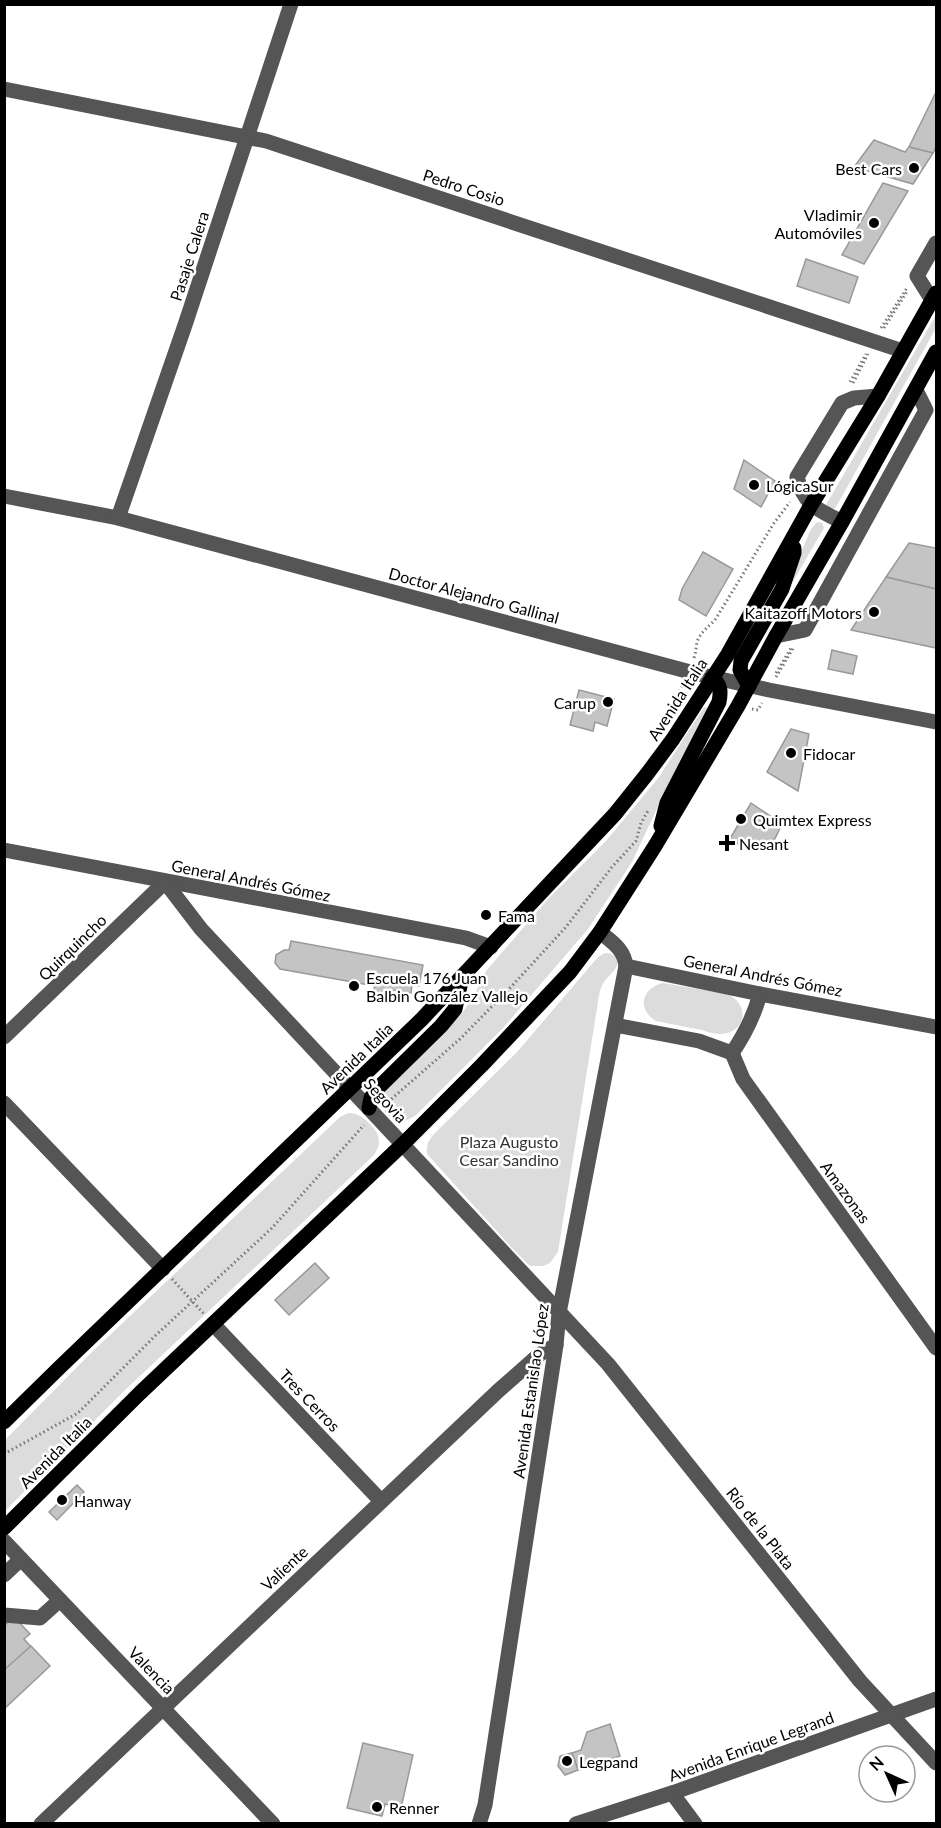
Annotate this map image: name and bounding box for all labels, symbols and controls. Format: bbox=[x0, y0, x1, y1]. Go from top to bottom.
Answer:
place label: Best Cars bbox=[835, 159, 902, 178]
marker: Best Cars bbox=[907, 161, 921, 175]
street label: Pedro Cosio bbox=[421, 165, 507, 209]
place label: Vladimir Automóviles bbox=[774, 205, 862, 242]
street label: Pasaje Calera bbox=[166, 209, 212, 303]
marker: Vladimir Automóviles bbox=[867, 216, 881, 230]
place label: LógicaSur bbox=[766, 476, 834, 495]
marker: LógicaSur bbox=[747, 478, 761, 492]
street label: Doctor Alejandro Gallinal bbox=[387, 563, 561, 627]
place label: Kaitazoff Motors bbox=[745, 603, 862, 622]
marker: Kaitazoff Motors bbox=[867, 605, 881, 619]
street label: Avenida Italia bbox=[643, 654, 711, 744]
place label: Carup bbox=[554, 693, 596, 712]
marker: Carup bbox=[601, 695, 615, 709]
place label: Fidocar bbox=[803, 744, 855, 763]
marker: Fidocar bbox=[784, 746, 798, 760]
place label: Quimtex Express bbox=[753, 810, 872, 829]
marker: Quimtex Express bbox=[734, 812, 748, 826]
place label: Nesant bbox=[739, 834, 789, 853]
marker: Nesant bbox=[720, 836, 734, 850]
street label: General Andrés Gómez bbox=[170, 855, 332, 905]
place label: Fama bbox=[498, 906, 535, 925]
marker: Fama bbox=[479, 908, 493, 922]
street label: Quirquincho bbox=[34, 910, 110, 984]
street label: General Andrés Gómez bbox=[682, 950, 844, 1000]
place label: Escuela 176 Juan Balbin González Vallejo bbox=[366, 968, 528, 1005]
marker: Escuela 176 Juan Balbin González Vallejo bbox=[347, 979, 361, 993]
street label: Avenida Italia bbox=[316, 1019, 396, 1097]
street label: Segovia bbox=[361, 1074, 411, 1126]
park label: Plaza Augusto Cesar Sandino bbox=[459, 1132, 559, 1169]
street label: Amazonas bbox=[817, 1157, 875, 1227]
street label: Avenida Estanislao López bbox=[508, 1302, 552, 1480]
street label: Tres Cerros bbox=[276, 1365, 344, 1435]
street label: Avenida Italia bbox=[15, 1412, 95, 1492]
street label: Río de la Plata bbox=[723, 1483, 799, 1573]
place label: Hanway bbox=[74, 1491, 132, 1510]
marker: Hanway bbox=[55, 1493, 69, 1507]
street label: Valiente bbox=[257, 1542, 311, 1594]
street label: Valencia bbox=[125, 1642, 179, 1698]
street label: Avenida Enrique Legrand bbox=[666, 1707, 836, 1785]
north arrow bbox=[857, 1744, 917, 1804]
place label: Legpand bbox=[579, 1752, 638, 1771]
text: N bbox=[865, 1752, 887, 1774]
marker: Legpand bbox=[560, 1754, 574, 1768]
place label: Renner bbox=[389, 1798, 439, 1817]
marker: Renner bbox=[370, 1800, 384, 1814]

